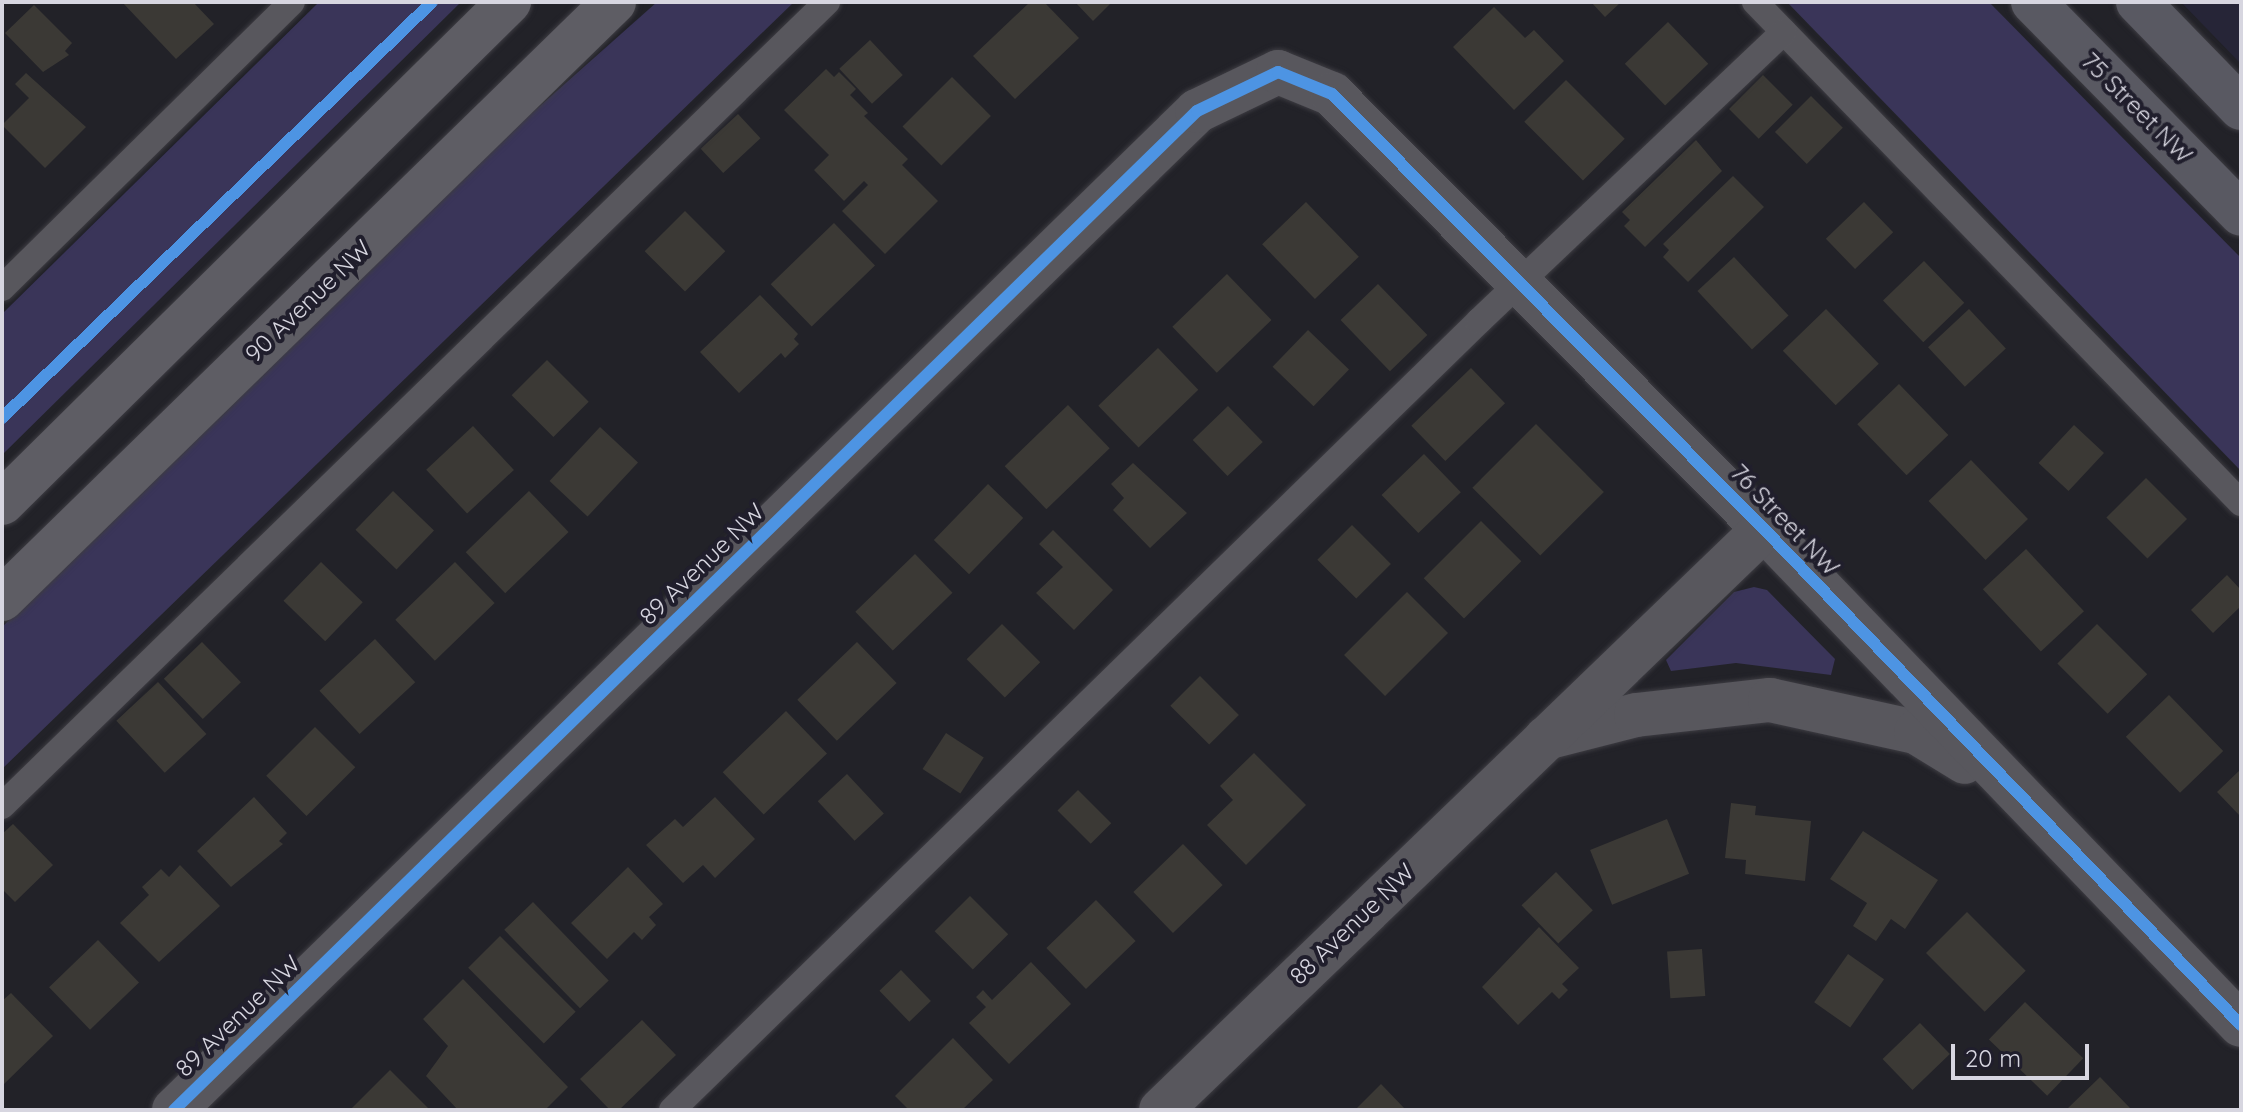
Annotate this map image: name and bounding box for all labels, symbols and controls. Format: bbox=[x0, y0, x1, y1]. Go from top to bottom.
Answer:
street label: 75 Street NW bbox=[2076, 47, 2198, 169]
street label: 90 Avenue NW bbox=[239, 234, 377, 368]
street label: 76 Street NW bbox=[1725, 458, 1845, 582]
street label: 89 Avenue NW bbox=[634, 497, 770, 631]
street label: 88 Avenue NW bbox=[1284, 857, 1420, 991]
street label: 89 Avenue NW bbox=[170, 949, 306, 1083]
scale bar bbox=[1955, 1028, 2093, 1078]
text: 20 m bbox=[1965, 1043, 2021, 1073]

